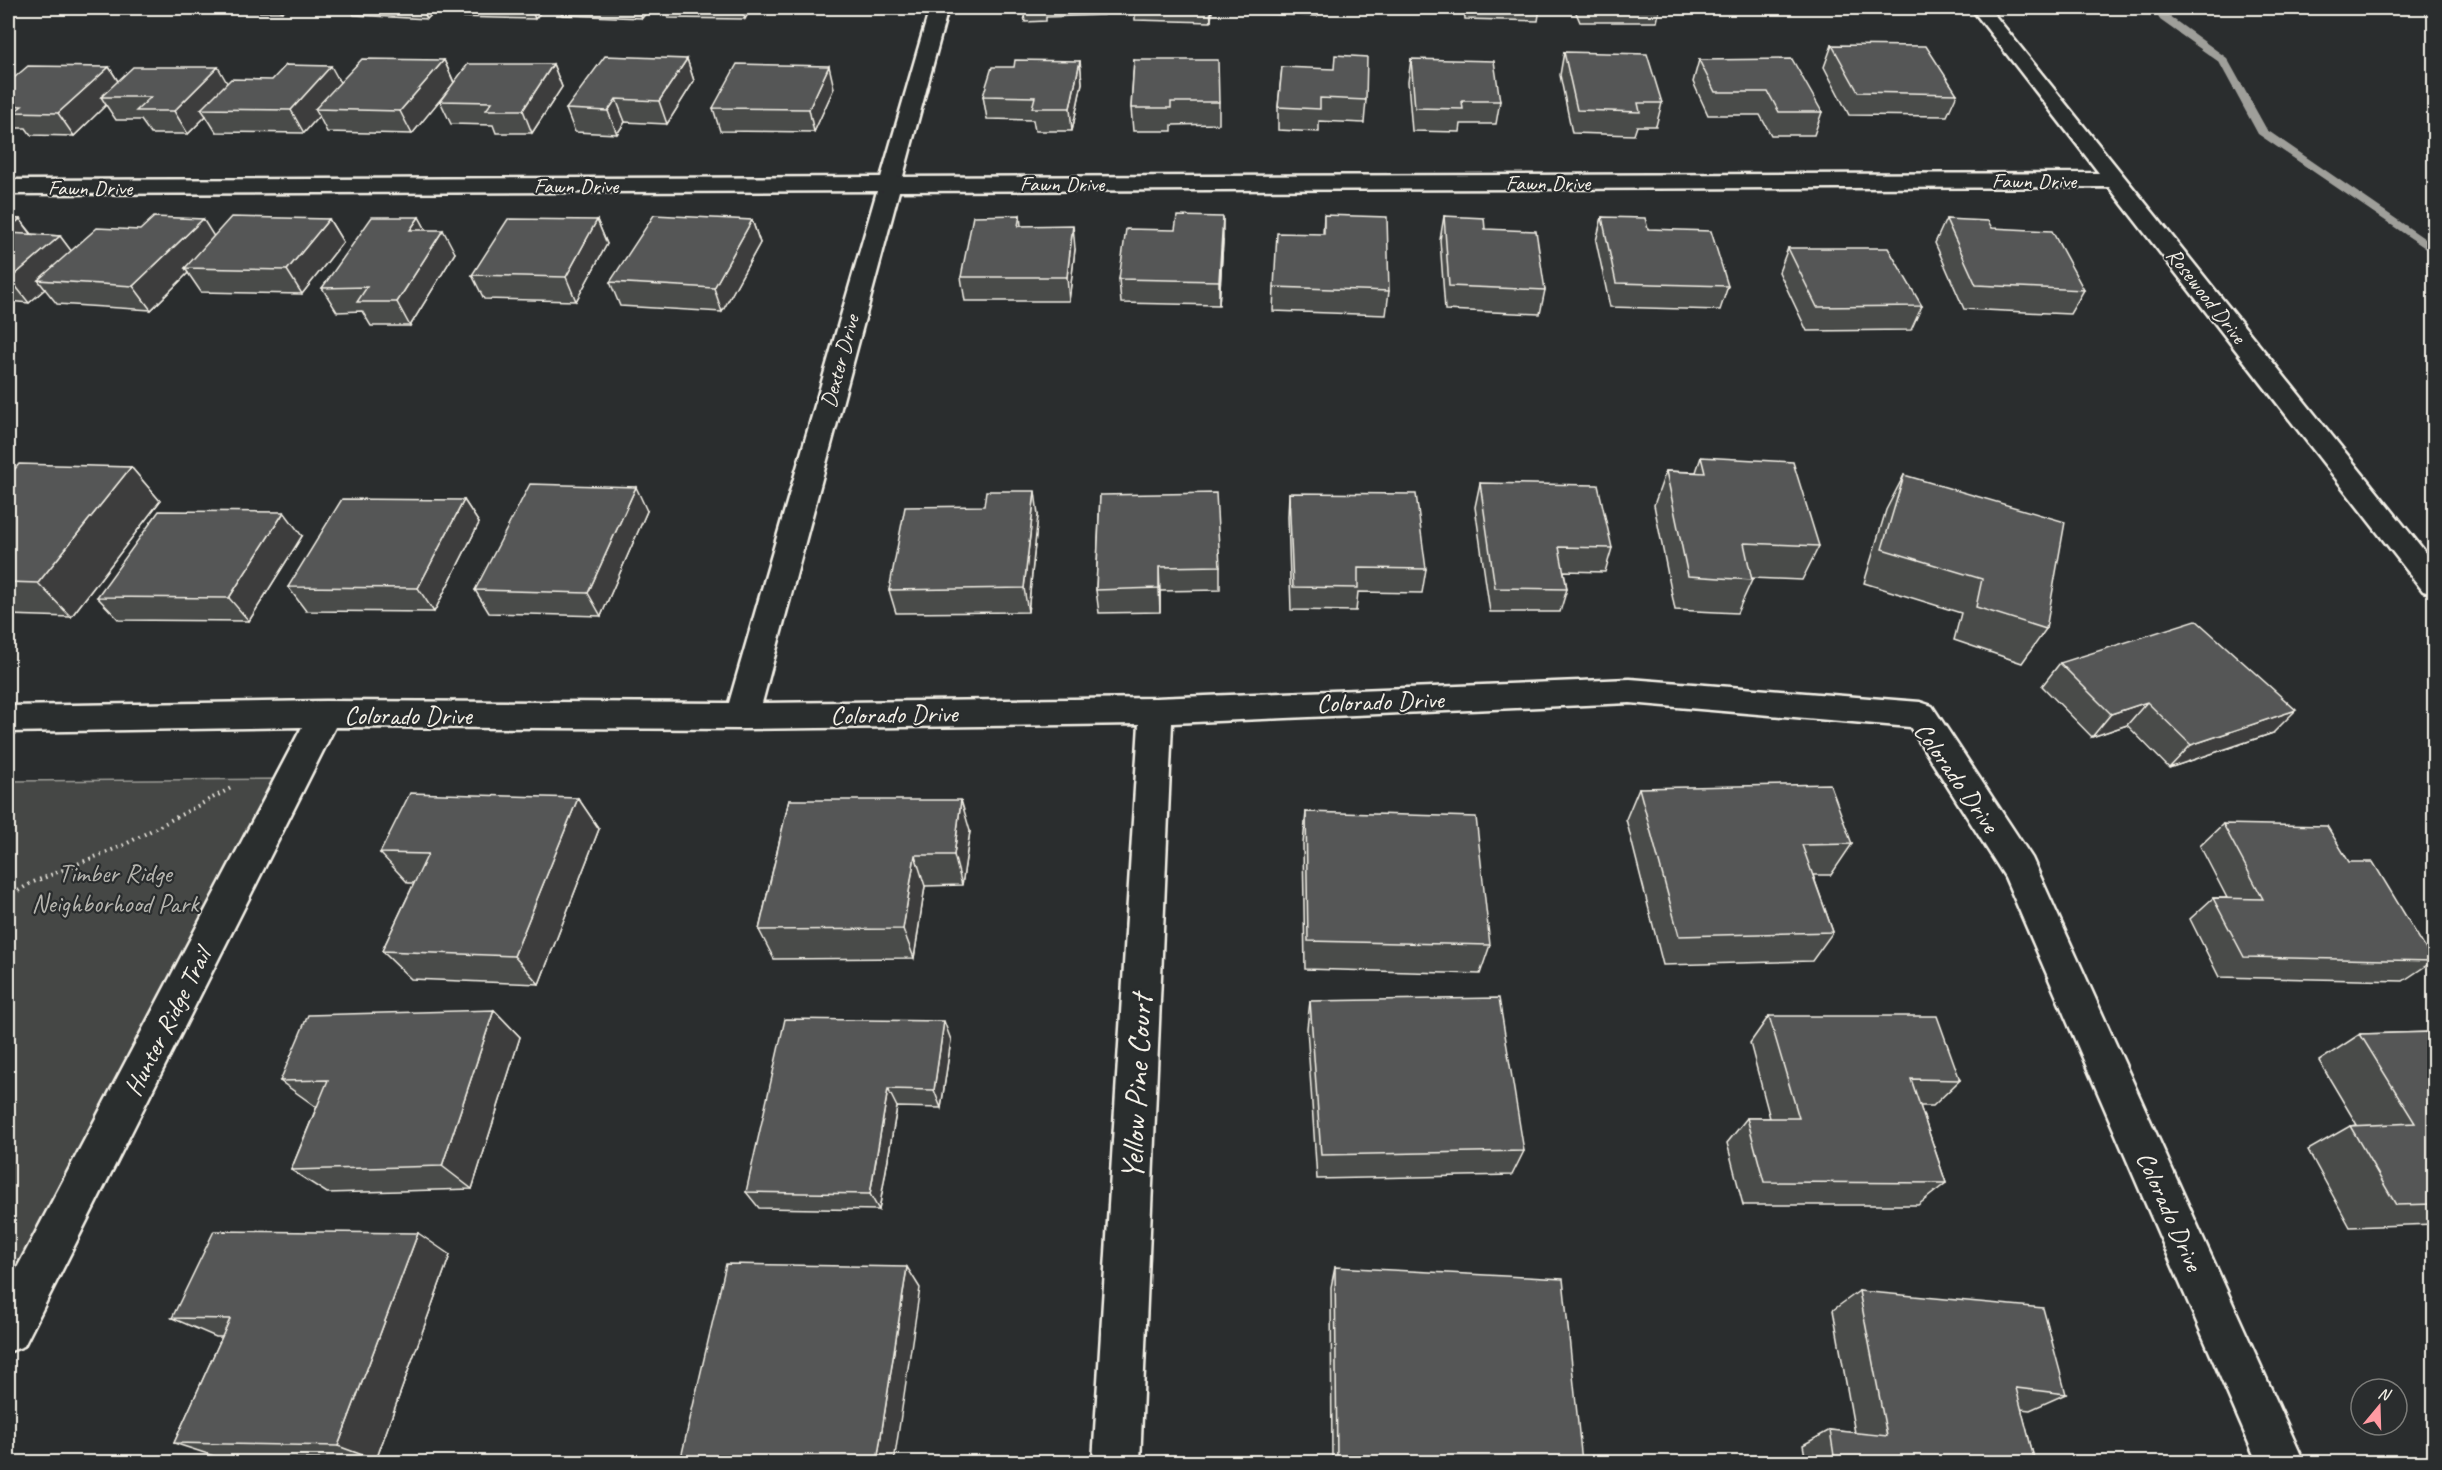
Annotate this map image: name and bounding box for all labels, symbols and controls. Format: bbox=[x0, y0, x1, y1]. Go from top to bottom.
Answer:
street label: Fawn Drive bbox=[1992, 167, 2078, 195]
street label: Fawn Drive bbox=[1506, 169, 1592, 197]
street label: Fawn Drive bbox=[1020, 170, 1106, 198]
street label: Fawn Drive bbox=[534, 172, 620, 200]
street label: Fawn Drive bbox=[48, 174, 134, 202]
street label: Rosewood Drive bbox=[2160, 242, 2254, 351]
street label: Dexter Drive bbox=[814, 310, 866, 411]
street label: Colorado Drive bbox=[1316, 683, 1446, 720]
street label: Colorado Drive bbox=[830, 697, 959, 732]
street label: Colorado Drive bbox=[344, 699, 473, 732]
street label: Colorado Drive bbox=[1907, 716, 2008, 840]
park label: Timber Ridge Neighborhood Park bbox=[31, 857, 200, 920]
street label: Hunter Ridge Trail bbox=[116, 939, 221, 1101]
street label: Yellow Pine Court bbox=[1111, 989, 1162, 1181]
street label: Colorado Drive bbox=[2129, 1146, 2211, 1277]
north arrow bbox=[2349, 1377, 2409, 1437]
text: N bbox=[2376, 1383, 2394, 1406]

